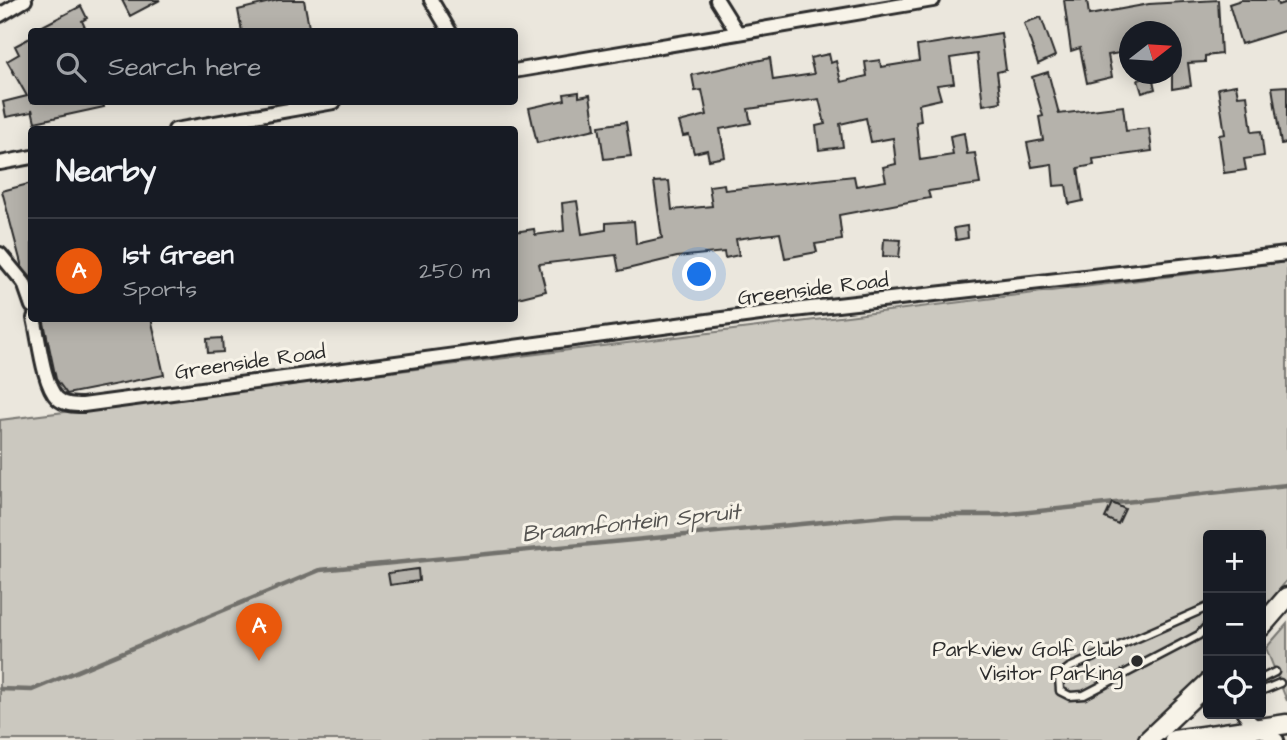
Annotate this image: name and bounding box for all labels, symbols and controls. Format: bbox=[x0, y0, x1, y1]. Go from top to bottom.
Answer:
north arrow bbox=[1119, 21, 1182, 84]
search box bbox=[28, 28, 518, 105]
icon: search bbox=[52, 48, 90, 86]
text: Search here bbox=[108, 49, 261, 85]
text: Nearby bbox=[56, 151, 156, 193]
text: 1st Green bbox=[123, 237, 234, 273]
text: A bbox=[72, 255, 86, 287]
text: 250 m bbox=[419, 255, 490, 287]
your location bbox=[682, 257, 716, 291]
street label: Greenside Road bbox=[736, 265, 890, 313]
text: Sports bbox=[123, 273, 197, 305]
street label: Greenside Road bbox=[173, 337, 327, 387]
water label: Braamfontein Spruit bbox=[520, 495, 744, 550]
map controls bbox=[1203, 530, 1266, 719]
button: + bbox=[1203, 530, 1266, 593]
button: − bbox=[1203, 593, 1266, 656]
pin: A bbox=[236, 603, 282, 661]
place label: Parkview Golf Club Visitor Parking bbox=[932, 635, 1123, 690]
marker: Parkview Golf Club Visitor Parking bbox=[1129, 653, 1145, 669]
button: locate bbox=[1203, 656, 1266, 719]

